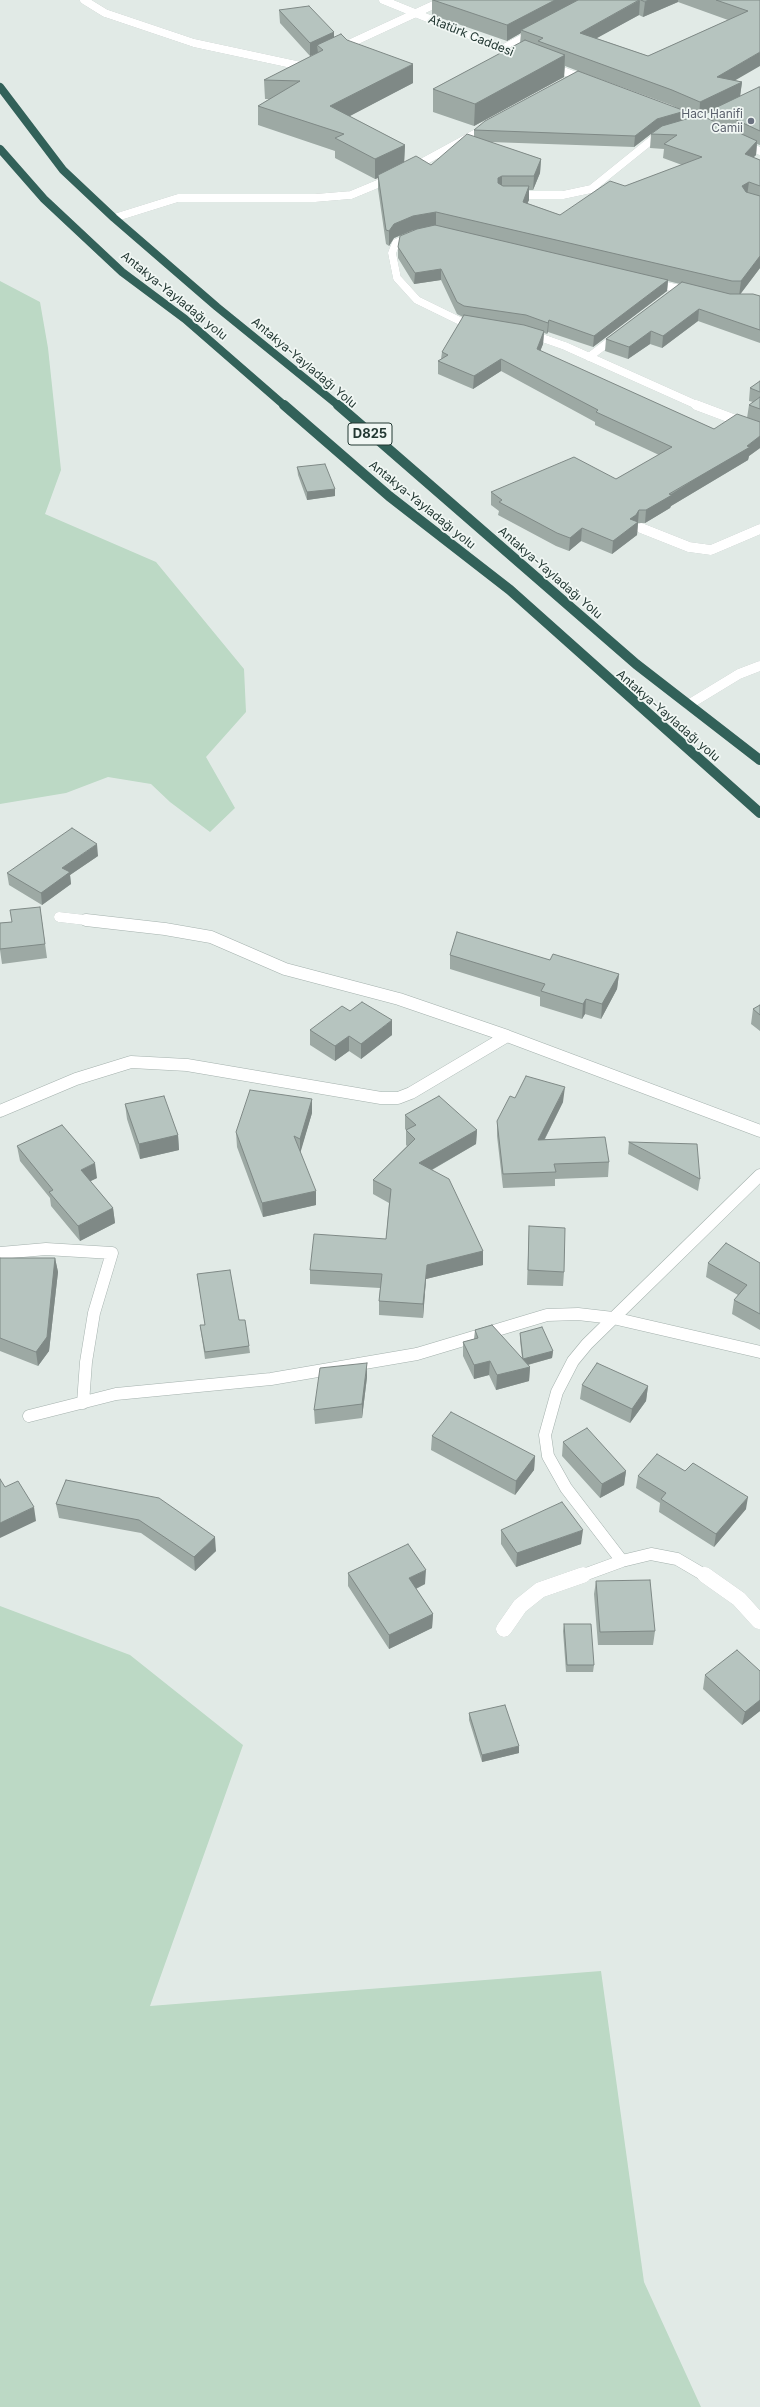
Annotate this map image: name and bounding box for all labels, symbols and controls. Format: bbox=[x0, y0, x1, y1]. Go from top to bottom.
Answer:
street label: Atatürk Caddesi bbox=[426, 12, 516, 60]
place label: Hacı Hanifi Camii bbox=[681, 107, 743, 135]
marker: Hacı Hanifi Camii bbox=[746, 116, 756, 126]
street label: Antakya-Yayladağı yolu bbox=[118, 249, 230, 343]
street label: Antakya-Yayladağı Yolu bbox=[248, 315, 360, 411]
road number: D825 bbox=[348, 423, 392, 445]
street label: Antakya-Yayladağı yolu bbox=[366, 458, 478, 552]
street label: Antakya-Yayladağı Yolu bbox=[495, 524, 605, 622]
street label: Antakya-Yayladağı yolu bbox=[613, 667, 723, 765]

